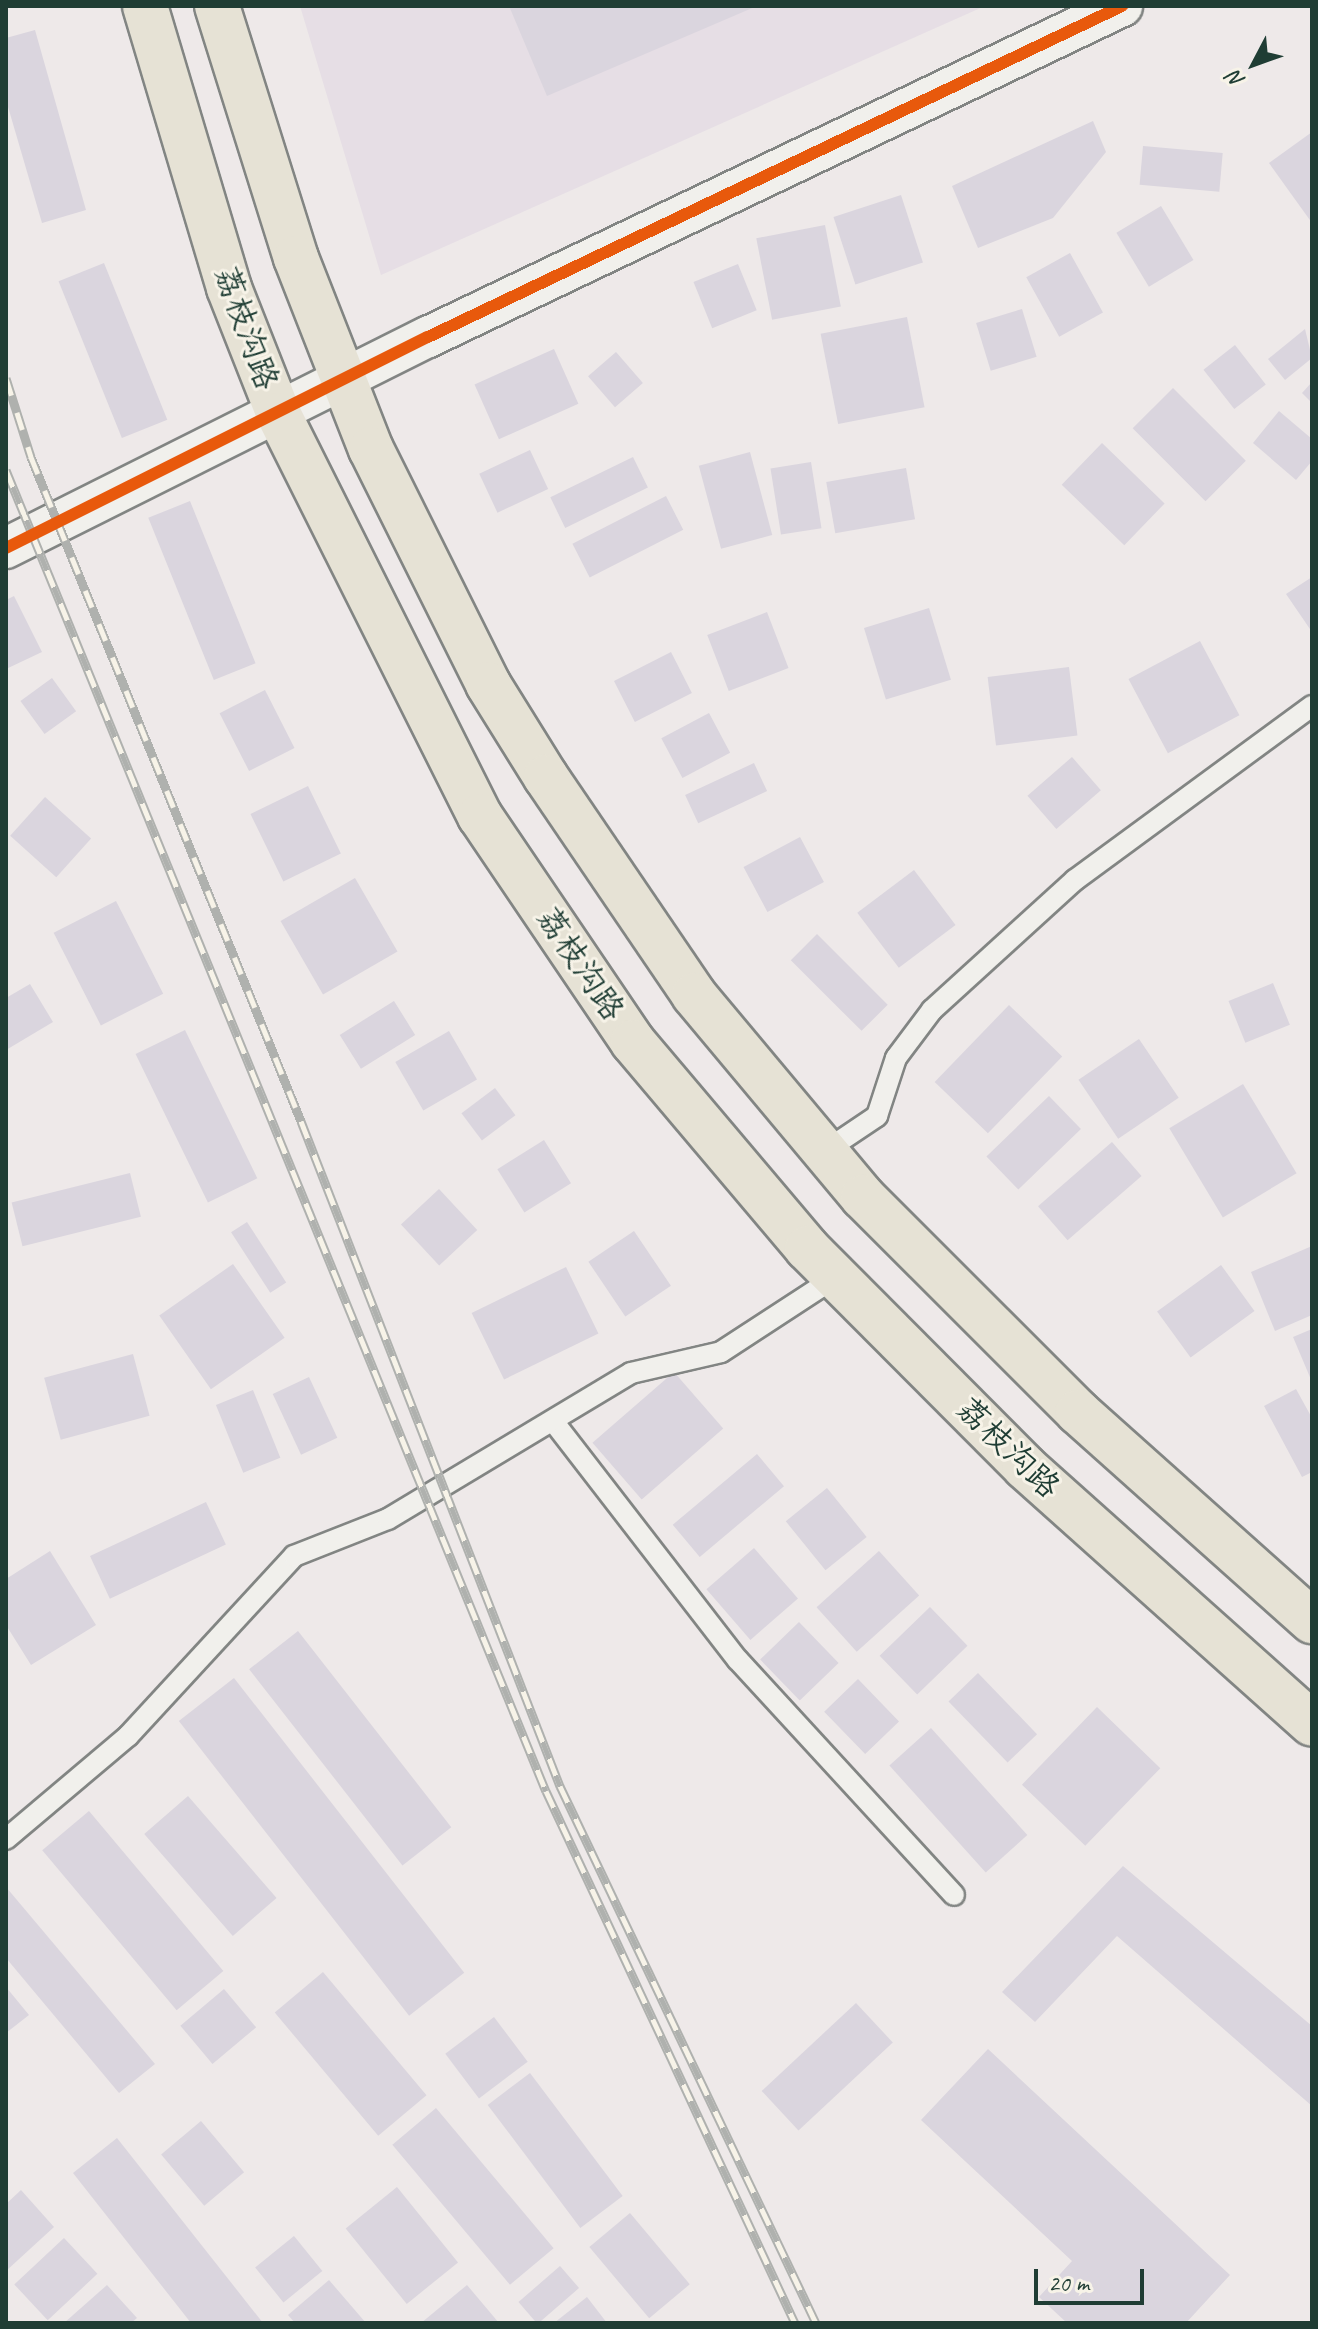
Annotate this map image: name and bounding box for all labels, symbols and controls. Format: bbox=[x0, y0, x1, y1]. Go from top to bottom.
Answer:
north arrow bbox=[1214, 24, 1294, 104]
text: N bbox=[1221, 65, 1251, 94]
street label: 荔枝沟路 bbox=[206, 261, 286, 395]
street label: 荔枝沟路 bbox=[528, 900, 632, 1028]
street label: 荔枝沟路 bbox=[949, 1390, 1067, 1506]
scale bar bbox=[1038, 2253, 1148, 2303]
text: 20 m bbox=[1048, 2268, 1089, 2298]

